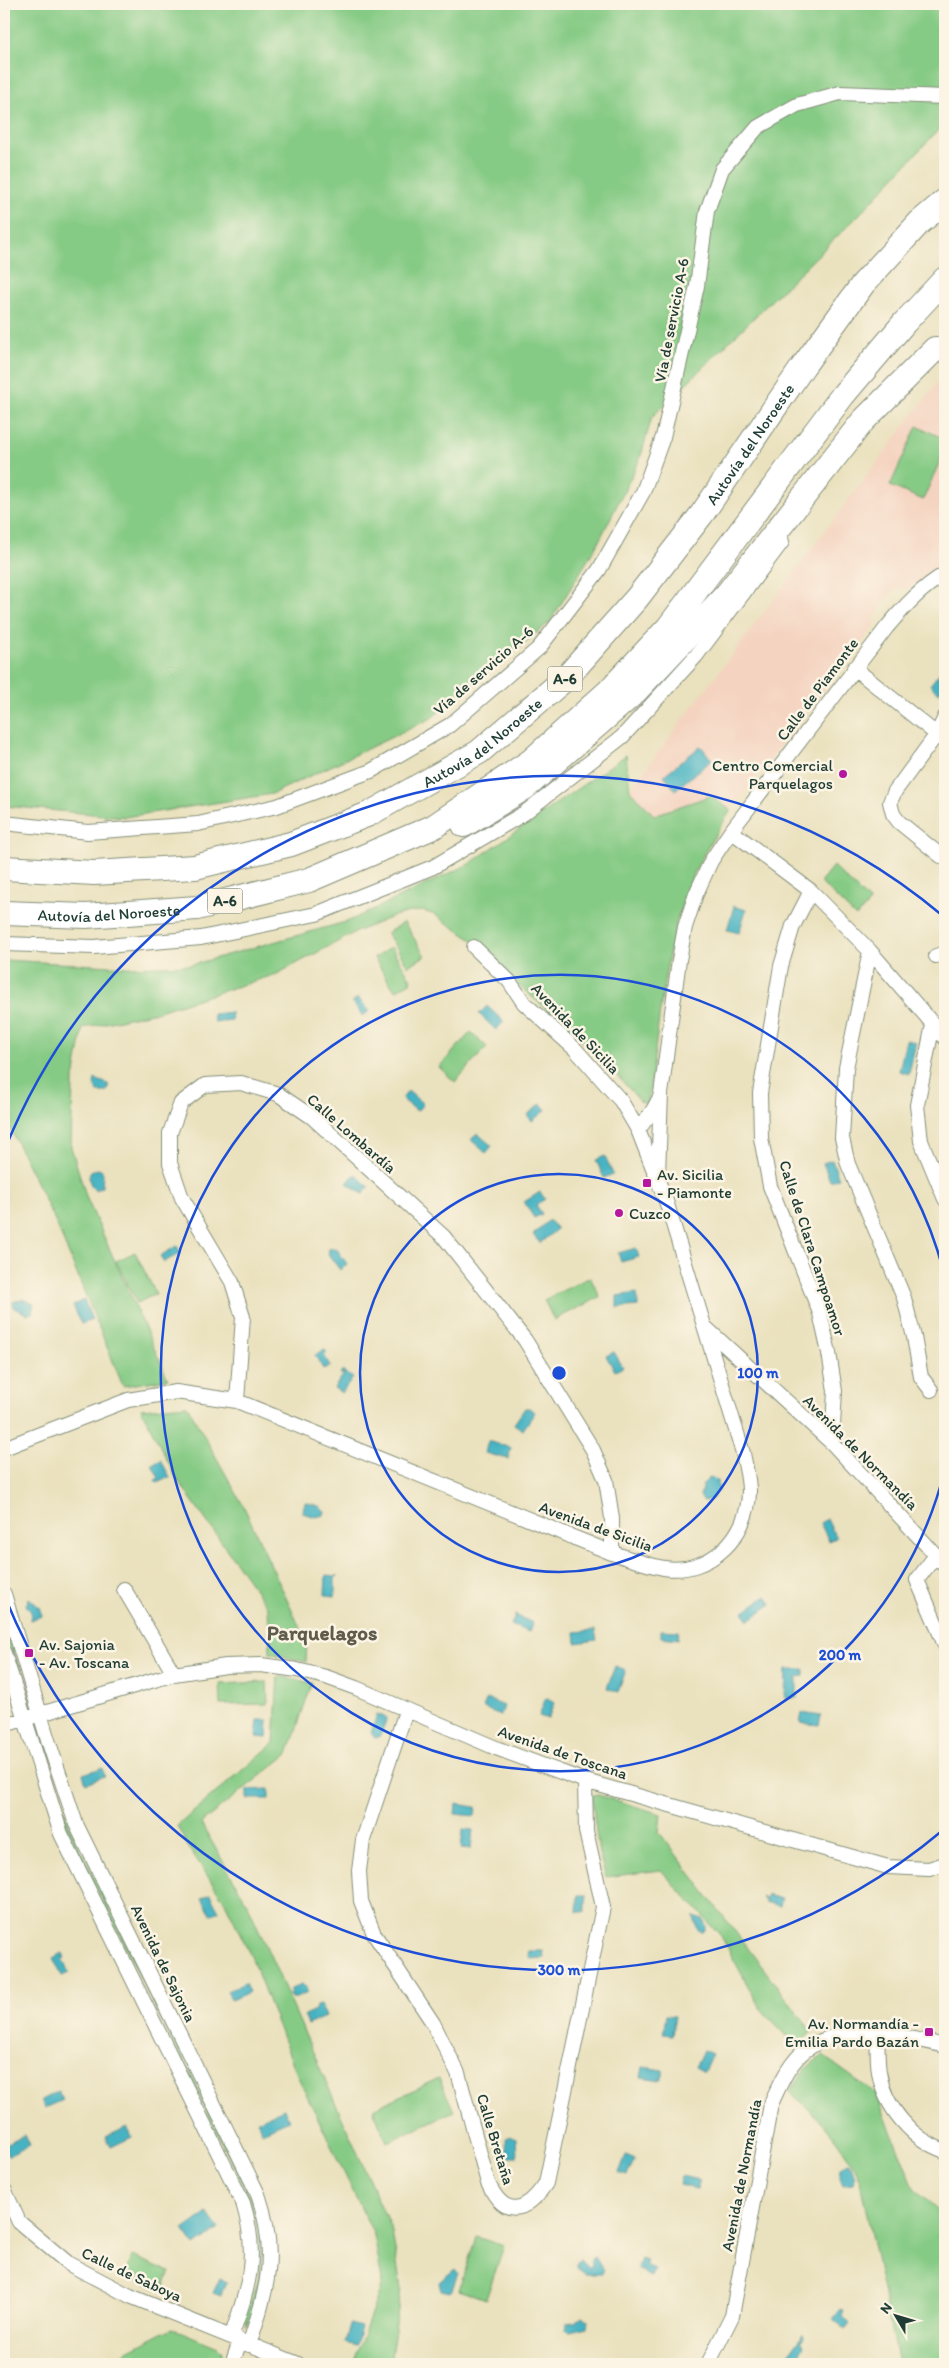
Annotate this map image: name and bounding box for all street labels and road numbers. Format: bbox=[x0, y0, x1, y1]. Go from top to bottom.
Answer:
street label: Vía de servicio A-6 bbox=[650, 256, 693, 384]
street label: Autovía del Noroeste bbox=[702, 380, 798, 509]
street label: Vía de servicio A-6 bbox=[429, 622, 537, 719]
street label: Calle de Piamonte bbox=[773, 634, 862, 744]
road number: A-6 bbox=[548, 666, 582, 692]
street label: Autovía del Noroeste bbox=[419, 694, 546, 792]
road number: A-6 bbox=[208, 888, 242, 914]
street label: Autovía del Noroeste bbox=[37, 900, 181, 926]
street label: Avenida de Sicilia bbox=[527, 979, 624, 1078]
street label: Calle Lombardía bbox=[303, 1089, 400, 1177]
street label: Calle de Clara Campoamor bbox=[775, 1158, 850, 1339]
street label: Avenida de Normandía bbox=[799, 1391, 923, 1514]
street label: Avenida de Sicilia bbox=[537, 1497, 655, 1556]
street label: Avenida de Toscana bbox=[496, 1721, 631, 1784]
street label: Avenida de Sajonia bbox=[127, 1901, 200, 2025]
street label: Calle Bretaña bbox=[473, 2091, 518, 2187]
street label: Avenida de Normandía bbox=[717, 2097, 766, 2253]
street label: Calle de Saboya bbox=[79, 2243, 186, 2306]

